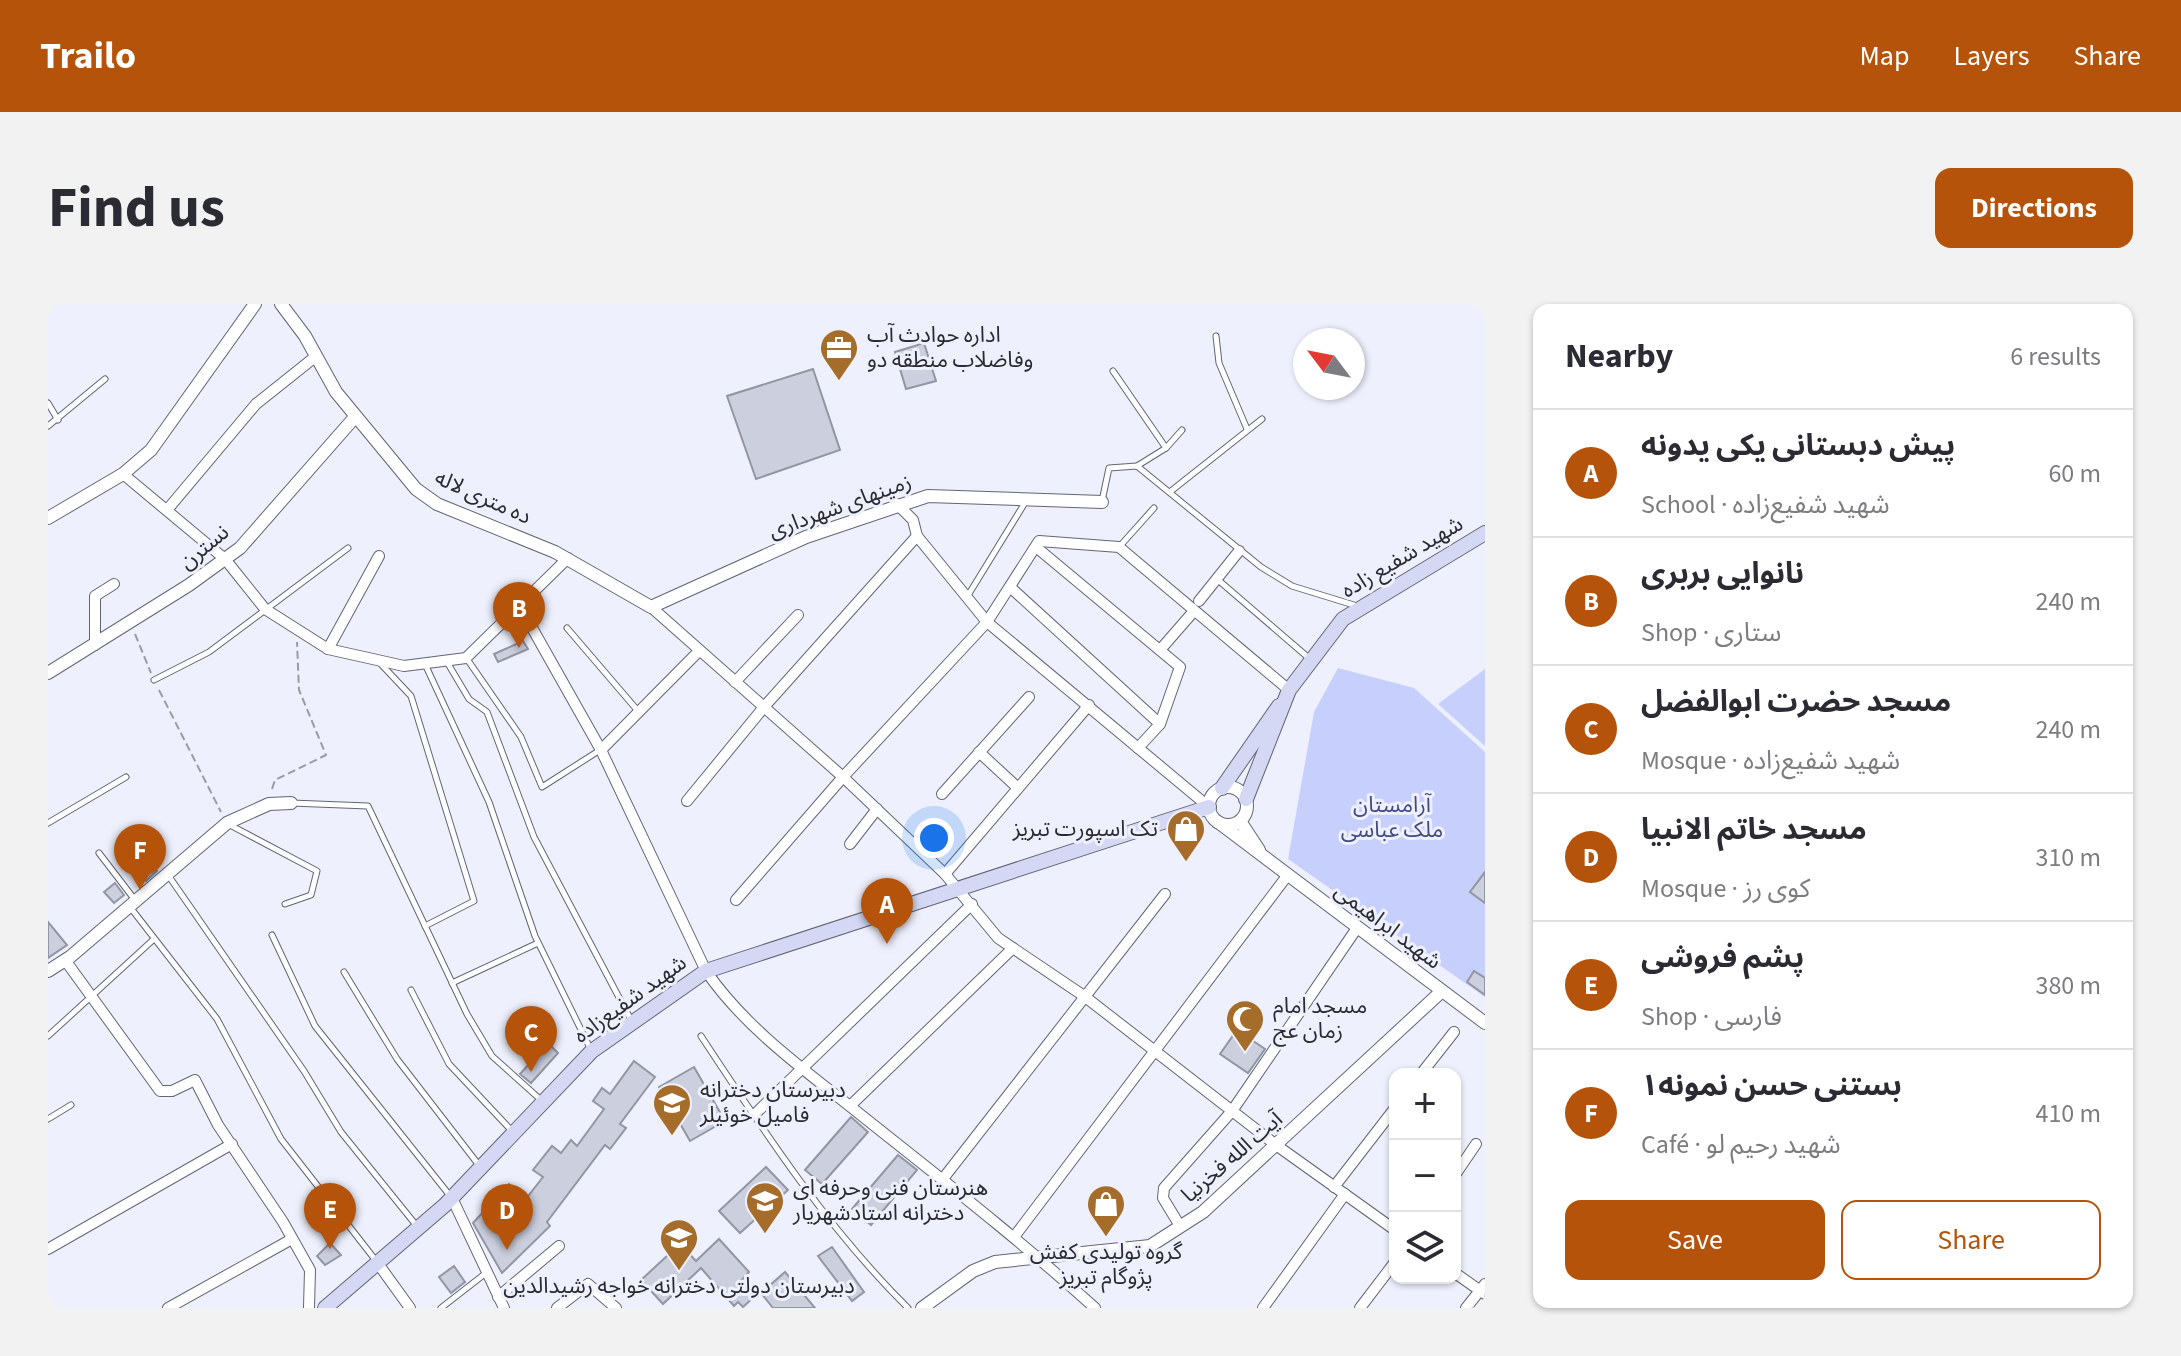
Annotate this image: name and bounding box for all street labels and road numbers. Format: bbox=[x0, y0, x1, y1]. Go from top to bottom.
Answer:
street label: ده متری لاله bbox=[430, 462, 536, 532]
street label: زمینهای شهرداری bbox=[764, 465, 916, 547]
street label: شهید شفیع زاده bbox=[1335, 508, 1469, 606]
street label: نسترن bbox=[172, 517, 236, 577]
street label: شهید ابراهیمی bbox=[1328, 875, 1448, 977]
street label: شهید شفیع‌زاده bbox=[567, 947, 693, 1051]
street label: آیت الله فخرنیا bbox=[1174, 1103, 1291, 1210]

